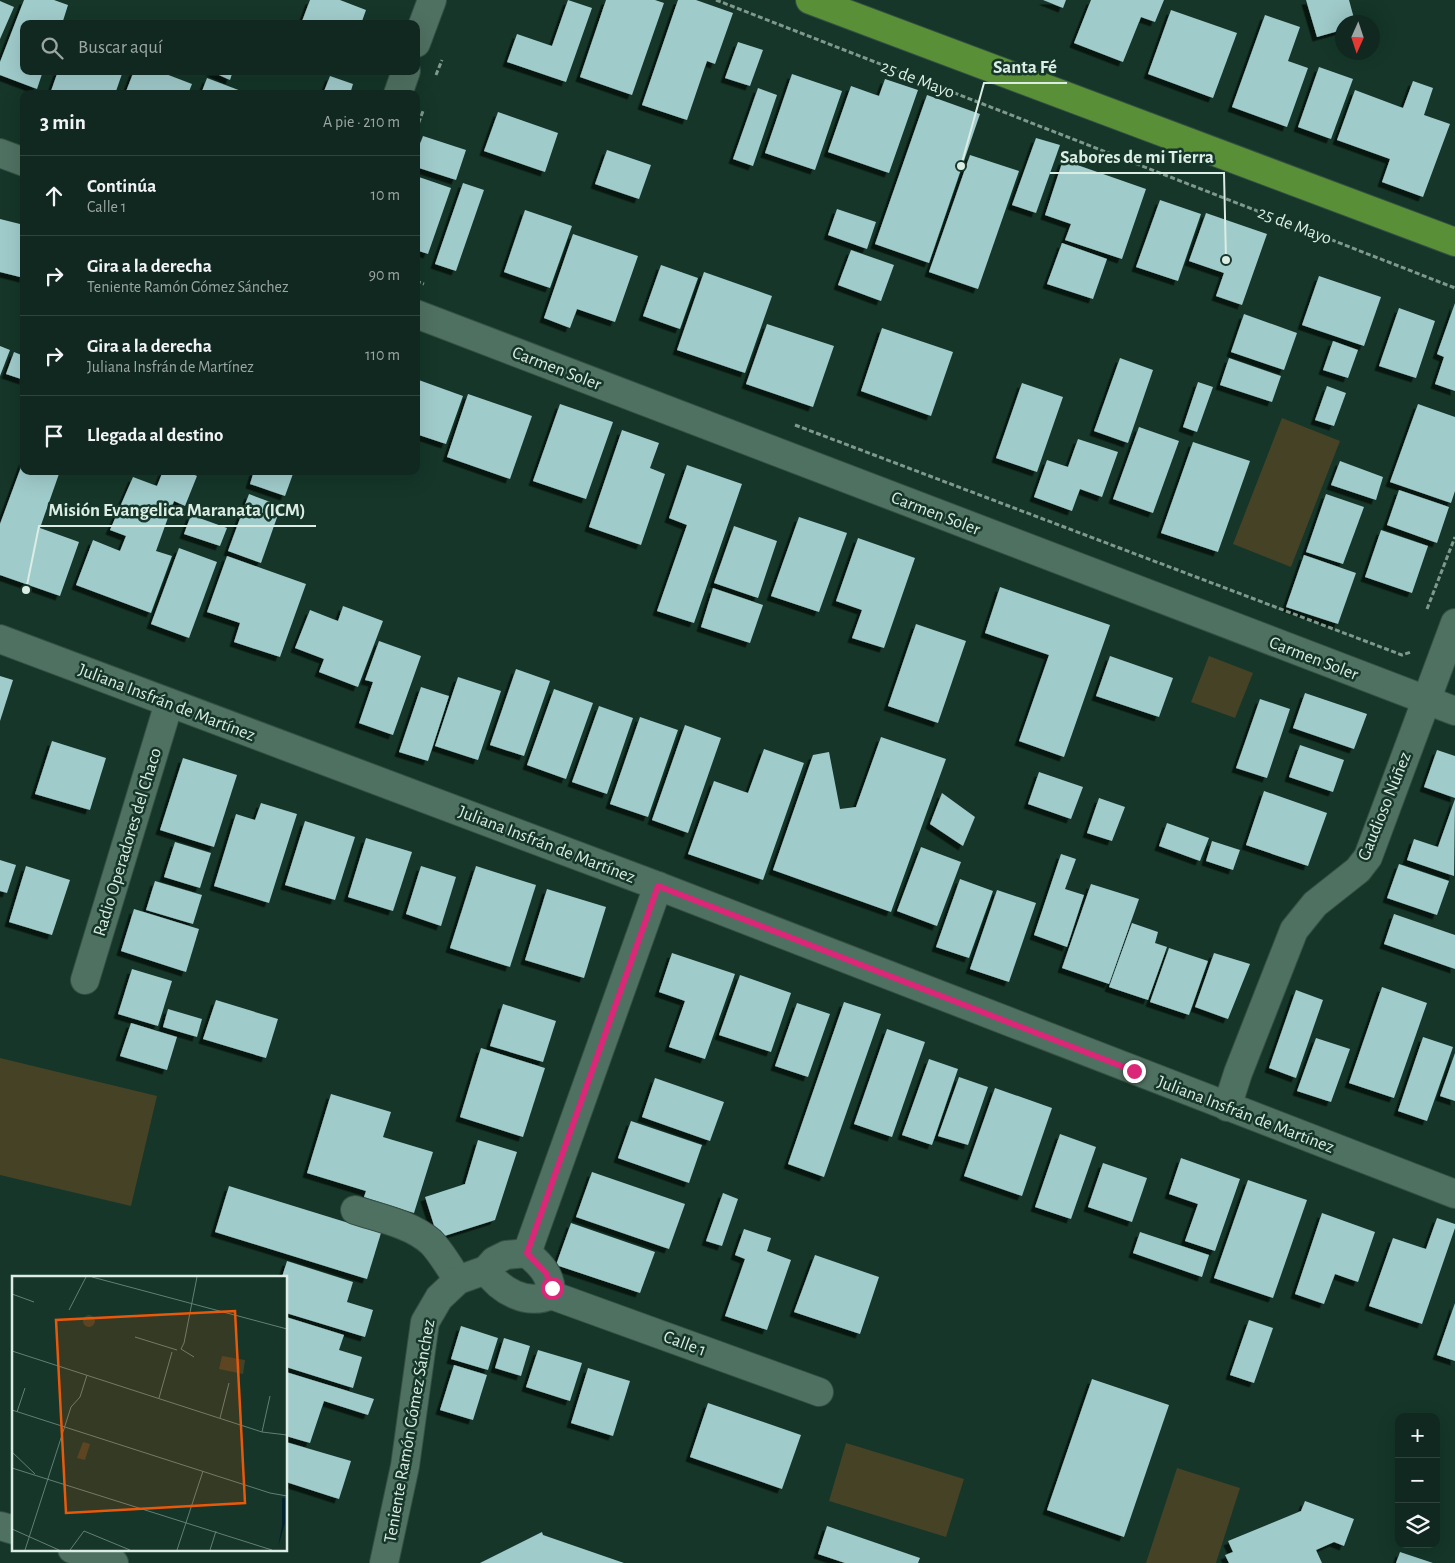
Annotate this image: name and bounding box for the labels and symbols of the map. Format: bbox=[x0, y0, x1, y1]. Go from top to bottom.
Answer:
north arrow bbox=[1335, 15, 1380, 60]
callout: Santa Fé bbox=[984, 49, 1067, 83]
street label: 25 de Mayo bbox=[878, 58, 957, 102]
text: Santa Fé bbox=[993, 58, 1057, 77]
callout: Sabores de mi Tierra bbox=[1050, 139, 1224, 173]
text: Sabores de mi Tierra bbox=[1060, 148, 1214, 167]
street label: 25 de Mayo bbox=[1255, 204, 1334, 248]
street label: Carmen Soler bbox=[510, 344, 604, 394]
street label: Carmen Soler bbox=[889, 489, 983, 539]
callout: Misión Evangelica Maranata (ICM) bbox=[39, 492, 316, 526]
text: Misión Evangelica Maranata (ICM) bbox=[48, 501, 306, 520]
street label: Carmen Soler bbox=[1267, 634, 1361, 684]
street label: Juliana Insfrán de Martínez bbox=[76, 661, 258, 745]
street label: Radio Operadores del Chaco bbox=[91, 746, 165, 939]
street label: Gaudioso Núñez bbox=[1355, 750, 1415, 863]
street label: Juliana Insfrán de Martínez bbox=[456, 803, 638, 887]
route end bbox=[1123, 1060, 1146, 1083]
street label: Juliana Insfrán de Martínez bbox=[1155, 1073, 1337, 1157]
inset map bbox=[12, 1276, 288, 1550]
route start bbox=[541, 1277, 564, 1300]
street label: Teniente Ramón Gómez Sánchez bbox=[381, 1318, 439, 1544]
street label: Calle 1 bbox=[661, 1328, 708, 1360]

